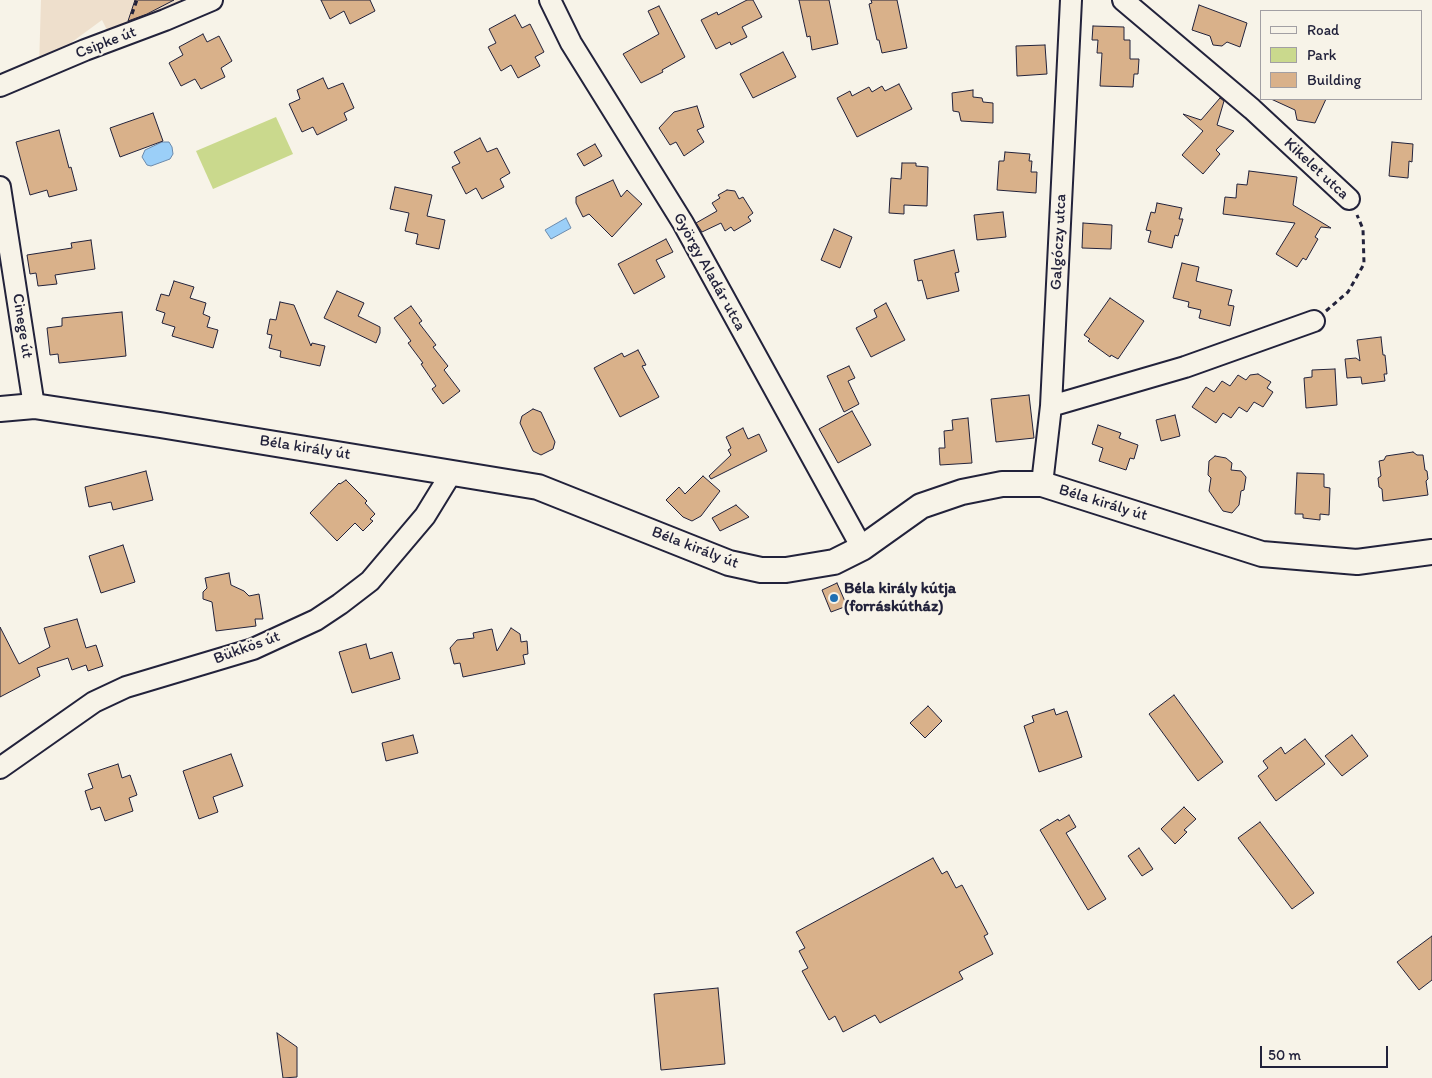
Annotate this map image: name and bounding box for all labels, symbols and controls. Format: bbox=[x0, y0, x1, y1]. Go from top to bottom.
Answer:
legend bbox=[1260, 10, 1422, 100]
text: Road bbox=[1307, 21, 1339, 39]
street label: Csipke út bbox=[73, 23, 139, 63]
text: Park bbox=[1307, 46, 1337, 64]
text: Building bbox=[1307, 71, 1361, 89]
street label: Kikelet utca bbox=[1279, 134, 1353, 204]
street label: Galgóczy utca bbox=[1047, 193, 1071, 291]
street label: György Aladár utca bbox=[669, 210, 749, 334]
street label: Cinege út bbox=[7, 292, 37, 360]
street label: Béla király út bbox=[258, 431, 352, 465]
street label: Béla király út bbox=[1056, 480, 1150, 526]
street label: Béla király út bbox=[649, 523, 741, 573]
place label: Béla király kútja (forráskútház) bbox=[844, 579, 956, 617]
marker: Béla király kútja (forráskútház) bbox=[828, 592, 840, 604]
street label: Bükkös út bbox=[211, 627, 283, 669]
scale bar bbox=[1262, 1036, 1390, 1068]
text: 50 m bbox=[1268, 1046, 1301, 1064]

